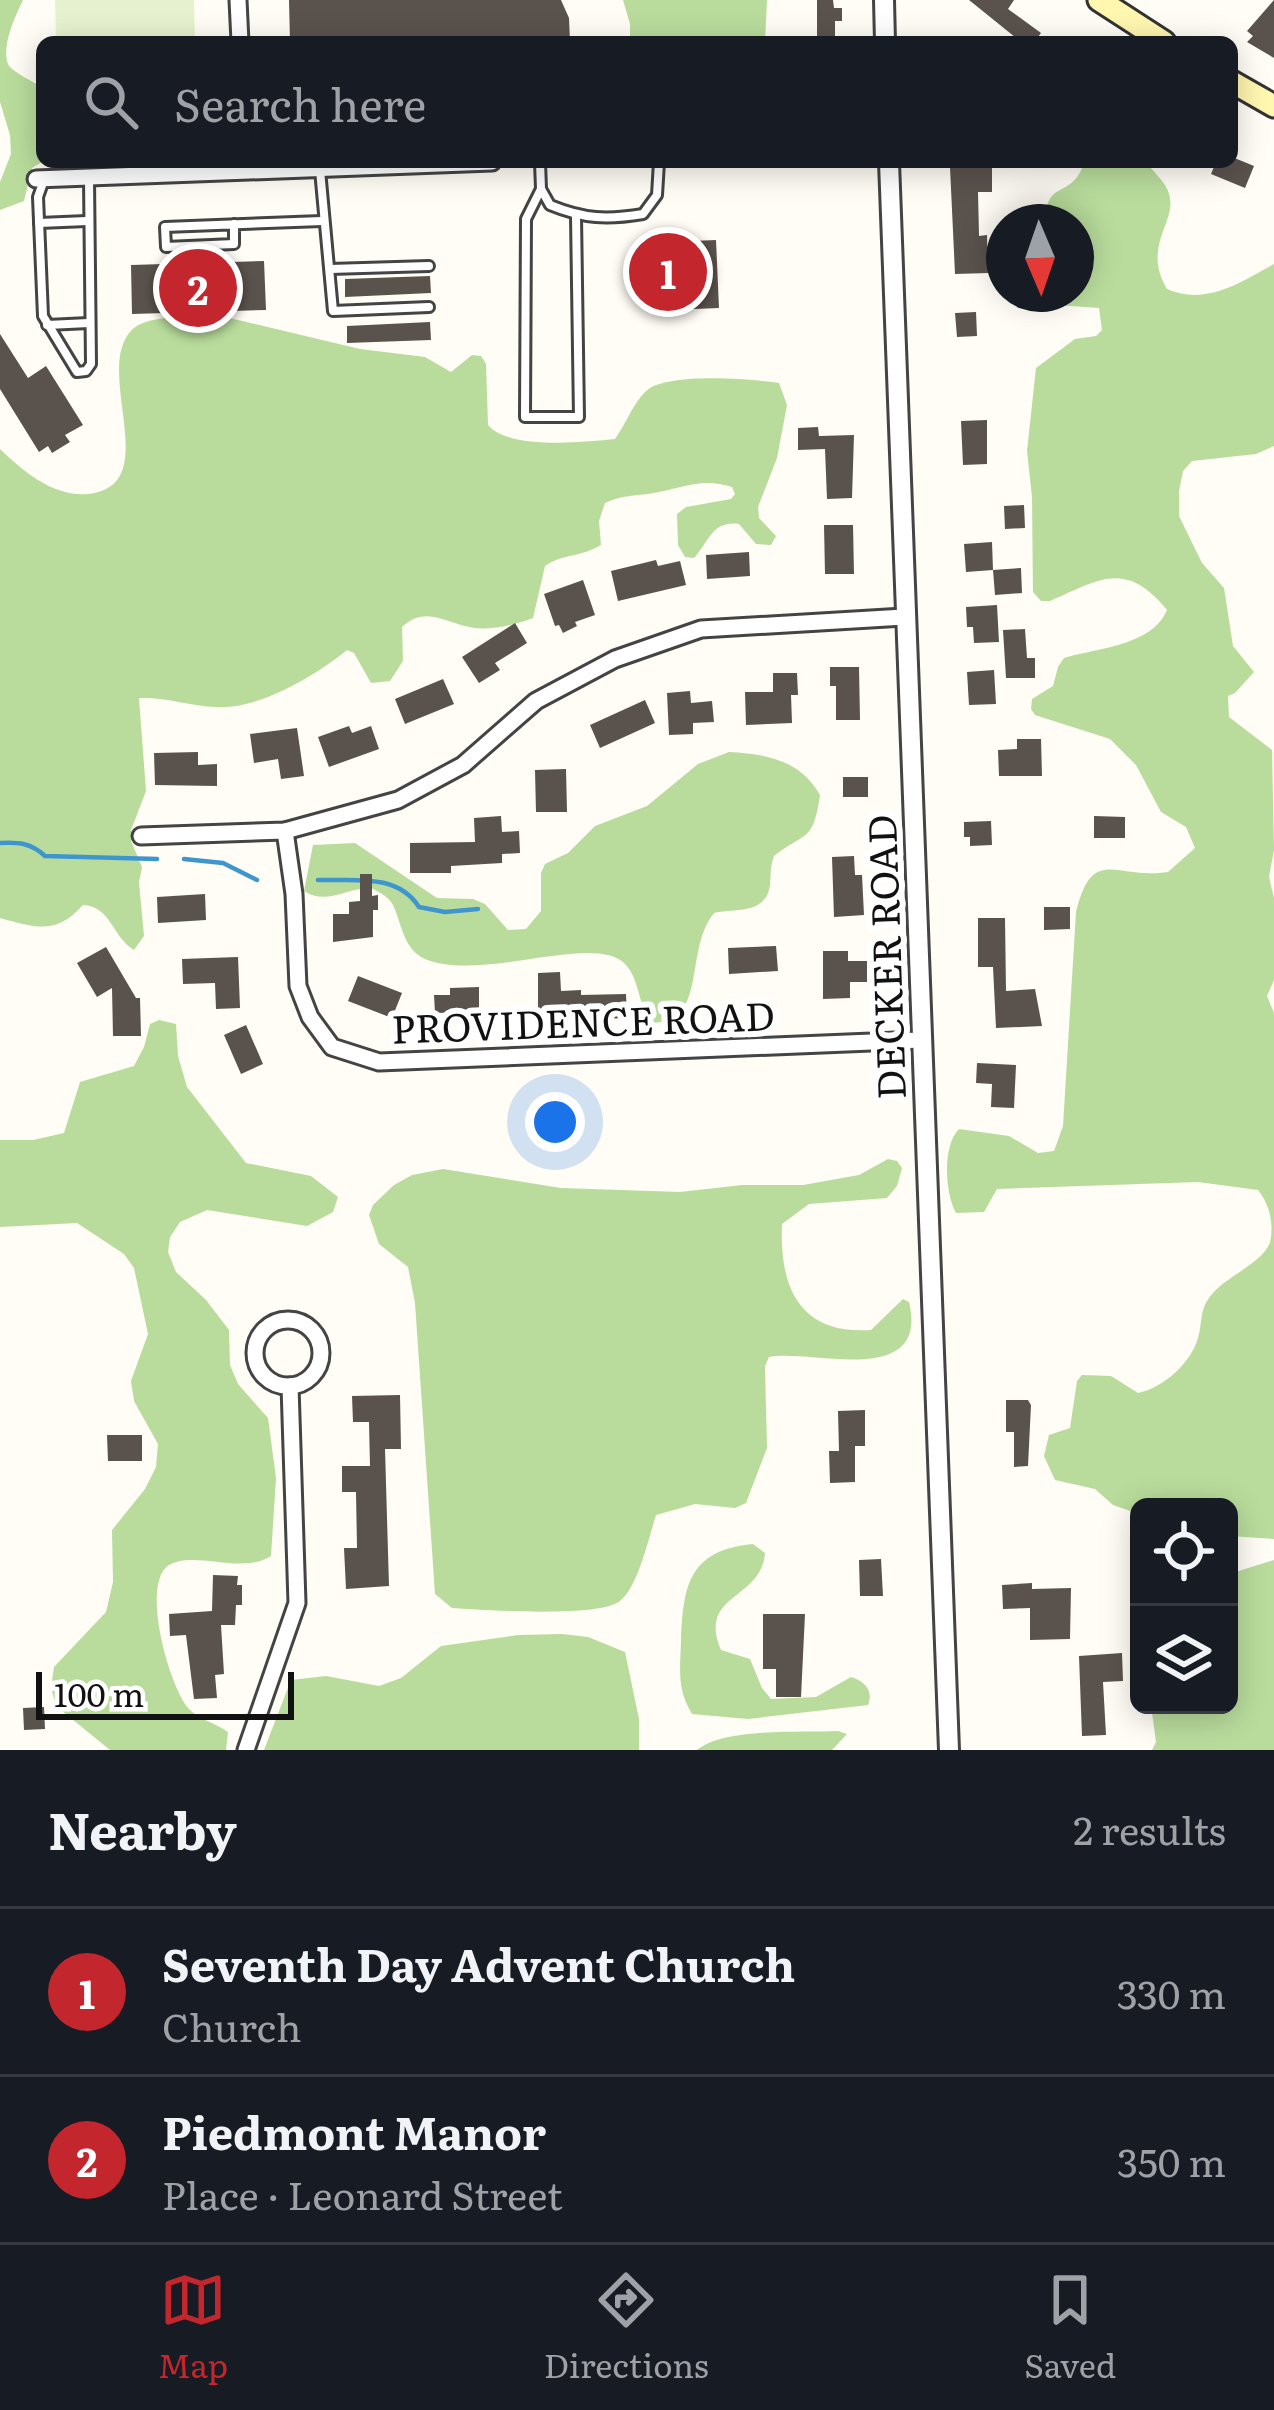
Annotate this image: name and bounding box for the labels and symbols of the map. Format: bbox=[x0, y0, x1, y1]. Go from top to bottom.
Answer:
north arrow bbox=[986, 204, 1094, 312]
pin: 1 bbox=[629, 227, 707, 317]
pin: 2 bbox=[159, 243, 237, 333]
street label: DECKER ROAD bbox=[850, 813, 918, 1101]
street label: PROVIDENCE ROAD bbox=[390, 984, 776, 1056]
your location bbox=[525, 1092, 585, 1152]
scale bar bbox=[36, 1666, 294, 1719]

